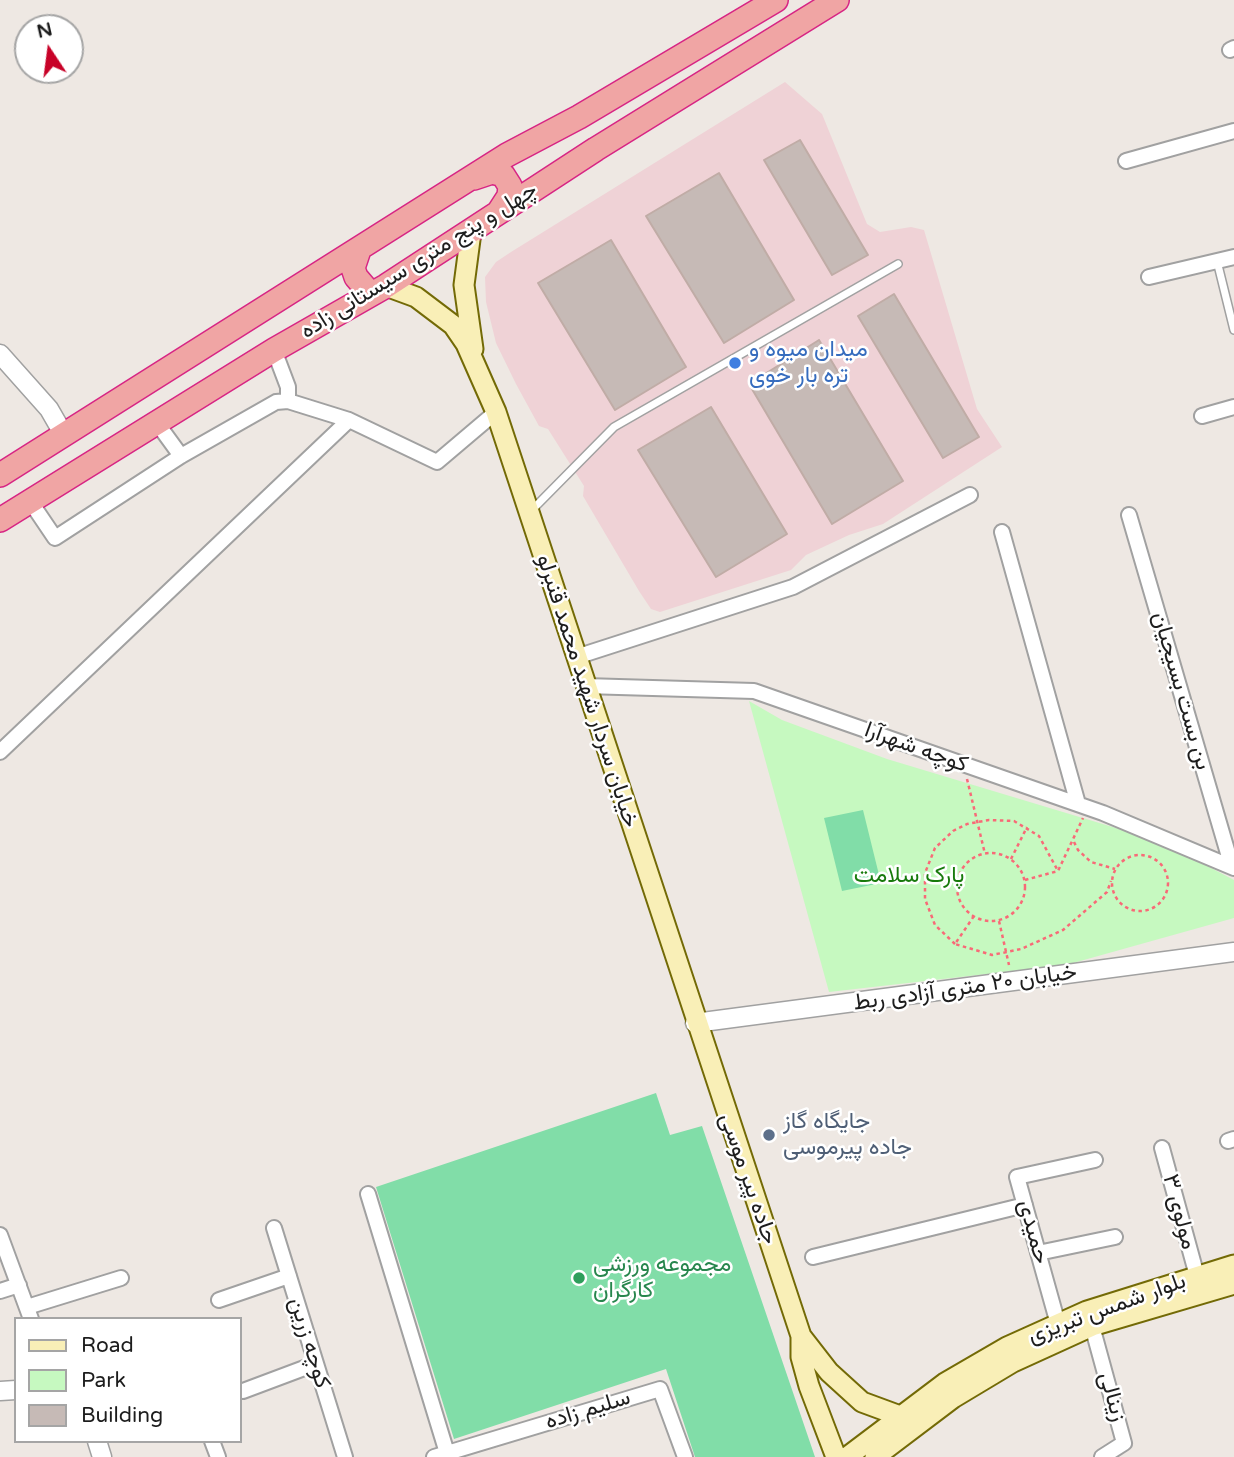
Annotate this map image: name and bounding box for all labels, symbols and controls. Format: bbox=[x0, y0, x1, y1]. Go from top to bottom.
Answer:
north arrow bbox=[14, 14, 84, 84]
text: N bbox=[35, 18, 55, 43]
street label: چهل و پنج متری سیستانی زاده bbox=[295, 177, 543, 345]
place label: میدان میوه و تره بار خوی bbox=[749, 336, 868, 390]
marker: میدان میوه و تره بار خوی bbox=[727, 355, 743, 371]
street label: خیابان سردار شهید محمد قنبرلو bbox=[530, 551, 644, 831]
street label: بن بست بسیجیان bbox=[1145, 609, 1217, 773]
street label: کوچه شهرآرا bbox=[861, 717, 971, 779]
park label: پارک سلامت bbox=[854, 862, 964, 890]
street label: خیابان ۲۰ متری آزادی ربط bbox=[852, 959, 1078, 1017]
place label: جایگاه گاز جاده پیرموسی bbox=[783, 1108, 912, 1162]
street label: جاده پیر موسی bbox=[713, 1110, 783, 1248]
marker: جایگاه گاز جاده پیرموسی bbox=[761, 1127, 777, 1143]
street label: مولوی ۳ bbox=[1156, 1171, 1202, 1253]
street label: حمیدی bbox=[1011, 1197, 1055, 1267]
place label: مجموعه ورزشی کارگران bbox=[593, 1251, 731, 1305]
street label: بلوار شمس تبریزی bbox=[1024, 1268, 1190, 1350]
marker: مجموعه ورزشی کارگران bbox=[571, 1270, 587, 1286]
street label: کوچه زرین bbox=[282, 1294, 336, 1392]
legend bbox=[14, 1317, 242, 1443]
text: Road bbox=[81, 1333, 134, 1358]
text: Park bbox=[81, 1368, 126, 1393]
street label: زینالی bbox=[1092, 1369, 1132, 1425]
street label: سلیم زاده bbox=[542, 1384, 634, 1436]
text: Building bbox=[81, 1403, 163, 1428]

